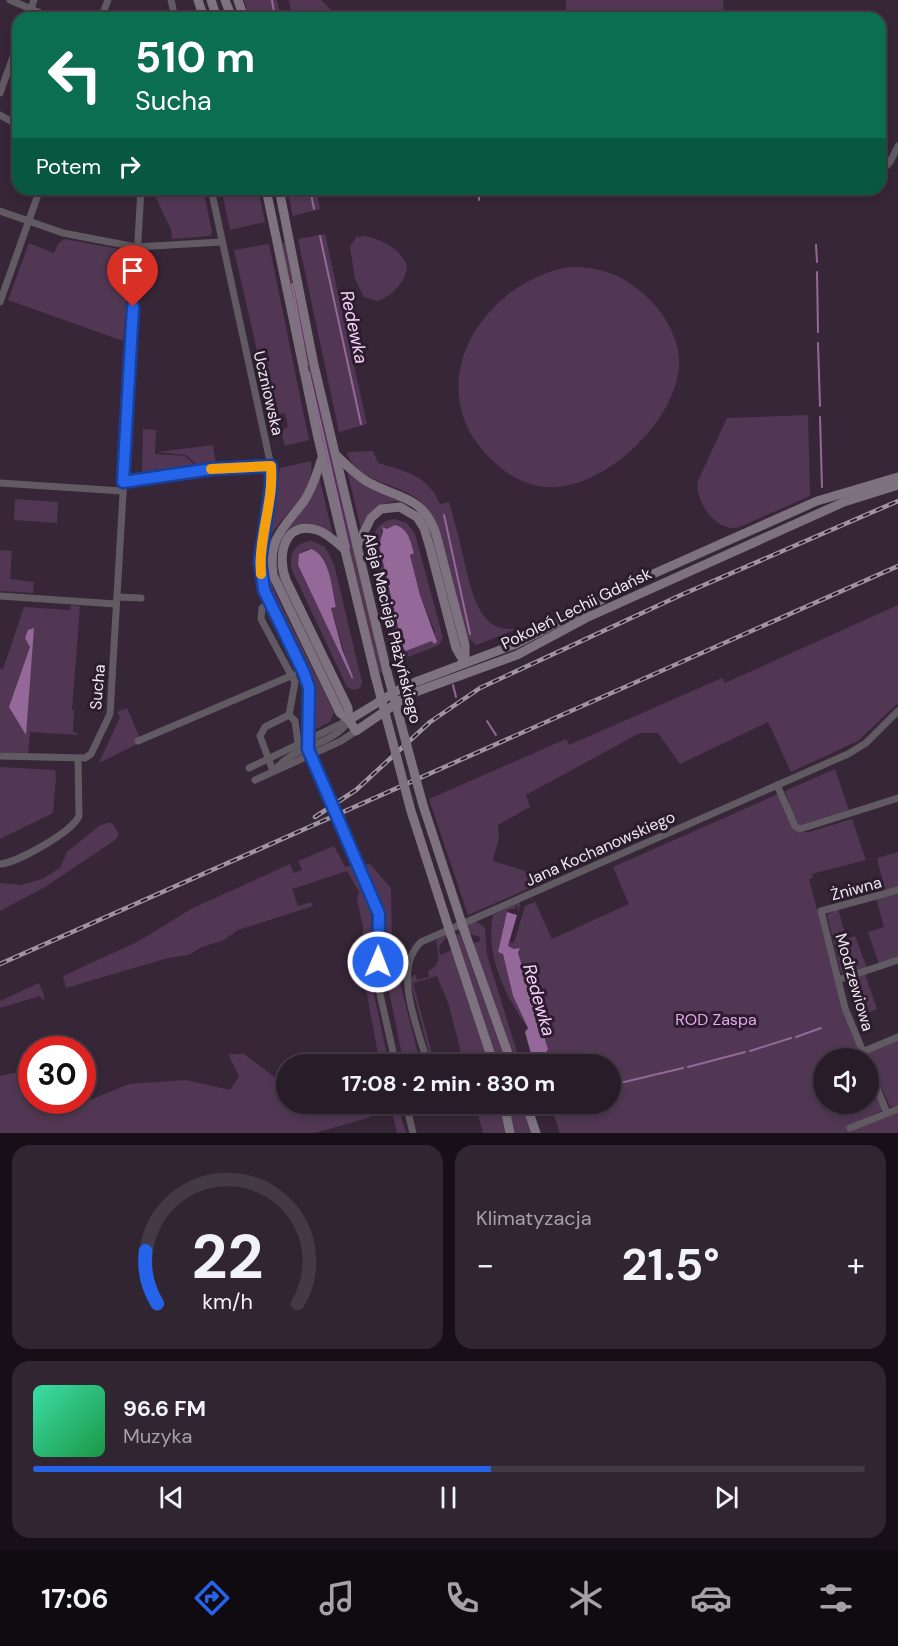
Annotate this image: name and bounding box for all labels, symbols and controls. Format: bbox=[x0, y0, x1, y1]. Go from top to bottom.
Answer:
text: 510 m bbox=[135, 30, 255, 85]
icon: left bbox=[36, 36, 114, 114]
text: Sucha bbox=[135, 83, 212, 118]
icon: right bbox=[113, 150, 146, 183]
text: Potem bbox=[36, 152, 101, 181]
pin bbox=[107, 245, 158, 307]
icon: arrive bbox=[116, 254, 149, 287]
water label: Redewka bbox=[335, 288, 373, 366]
street label: Uczniowska bbox=[249, 349, 288, 437]
street label: Aleja Macieja Płażyńskiego bbox=[359, 531, 426, 726]
street label: Pokoleń Lechii Gdańsk bbox=[497, 563, 655, 654]
street label: Sucha bbox=[85, 663, 110, 711]
street label: Jana Kochanowskiego bbox=[522, 806, 678, 891]
street label: Żniwna bbox=[828, 872, 884, 905]
position arrow bbox=[346, 930, 410, 994]
street label: Modrzewiowa bbox=[831, 931, 879, 1034]
water label: Redewka bbox=[517, 961, 561, 1039]
park label: ROD Zaspa bbox=[675, 1009, 757, 1030]
speed limit sign: 30 bbox=[18, 1036, 96, 1114]
map controls bbox=[813, 1048, 879, 1114]
button: sound bbox=[813, 1048, 879, 1114]
text: 17:08 · 2 min · 830 m bbox=[342, 1069, 555, 1098]
text: Klimatyzacja bbox=[476, 1205, 592, 1231]
text: 22 bbox=[191, 1216, 263, 1297]
text: 21.5° bbox=[621, 1235, 720, 1294]
text: − bbox=[476, 1243, 494, 1286]
text: + bbox=[847, 1243, 865, 1286]
text: km/h bbox=[202, 1288, 253, 1316]
text: 96.6 FM bbox=[123, 1394, 206, 1423]
text: Muzyka bbox=[123, 1423, 192, 1449]
icon: previous bbox=[155, 1481, 188, 1514]
icon: pause bbox=[432, 1481, 465, 1514]
icon: next bbox=[710, 1481, 743, 1514]
icon: directions bbox=[191, 1577, 233, 1619]
icon: music bbox=[316, 1577, 358, 1619]
icon: phone bbox=[441, 1577, 483, 1619]
icon: climate bbox=[565, 1577, 607, 1619]
icon: car bbox=[690, 1577, 732, 1619]
icon: filters bbox=[815, 1577, 857, 1619]
text: 17:06 bbox=[41, 1581, 109, 1616]

